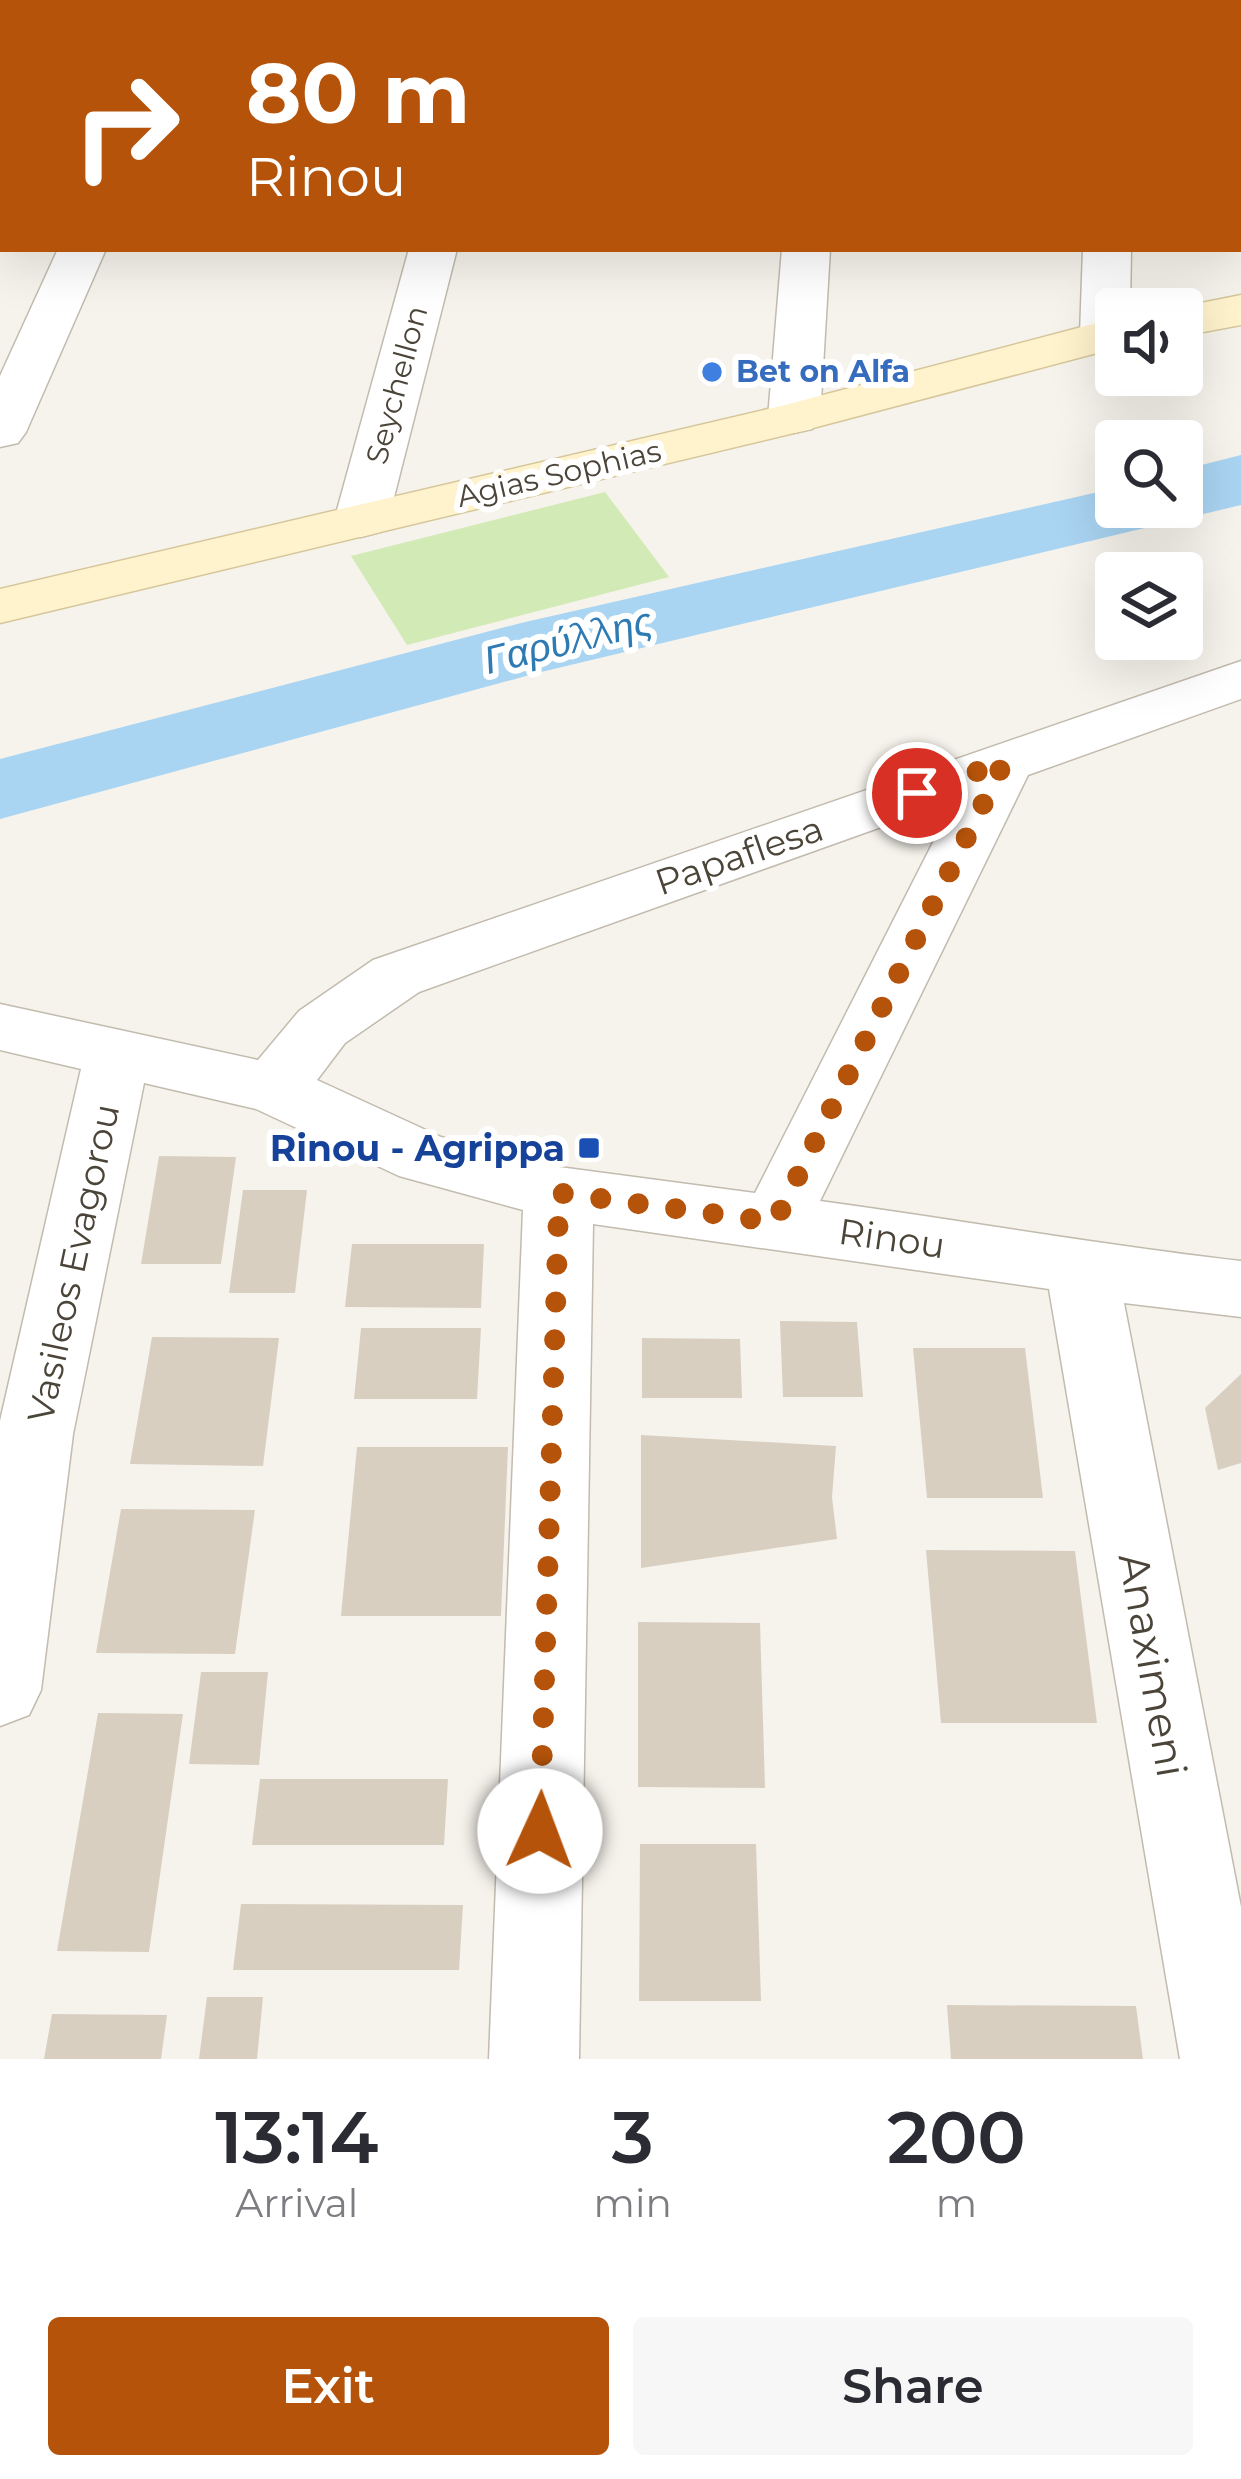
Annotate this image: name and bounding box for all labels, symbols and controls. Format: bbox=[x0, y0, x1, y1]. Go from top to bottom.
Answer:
text: 80 m bbox=[246, 42, 470, 144]
icon: right bbox=[48, 48, 204, 204]
text: Rinou bbox=[246, 144, 406, 210]
map controls bbox=[1095, 288, 1203, 660]
button: sound bbox=[1095, 288, 1203, 396]
street label: Seychellon bbox=[358, 302, 435, 468]
place label: Bet on Alfa bbox=[736, 353, 910, 390]
marker: Bet on Alfa bbox=[699, 359, 725, 385]
button: search bbox=[1095, 420, 1203, 528]
street label: Agias Sophias bbox=[453, 432, 665, 515]
button: layers bbox=[1095, 552, 1203, 660]
water label: Γαρύλλης bbox=[479, 596, 657, 684]
pin bbox=[866, 742, 968, 844]
icon: arrive bbox=[884, 760, 950, 826]
street label: Papaflesa bbox=[649, 806, 829, 904]
street label: Vasileos Evagorou bbox=[18, 1100, 128, 1426]
place label: Rinou - Agrippa bbox=[270, 1126, 565, 1170]
marker: Rinou - Agrippa bbox=[576, 1135, 602, 1161]
street label: Rinou bbox=[836, 1209, 948, 1267]
street label: Anaximeni bbox=[1108, 1549, 1198, 1781]
position arrow bbox=[477, 1768, 603, 1894]
text: 13:14 bbox=[215, 2093, 378, 2181]
text: 3 bbox=[612, 2093, 654, 2181]
text: 200 bbox=[887, 2093, 1026, 2181]
text: Arrival bbox=[235, 2179, 358, 2227]
text: min bbox=[594, 2179, 672, 2227]
text: m bbox=[936, 2179, 977, 2227]
button: Exit bbox=[48, 2317, 609, 2455]
button: Share bbox=[633, 2317, 1193, 2455]

